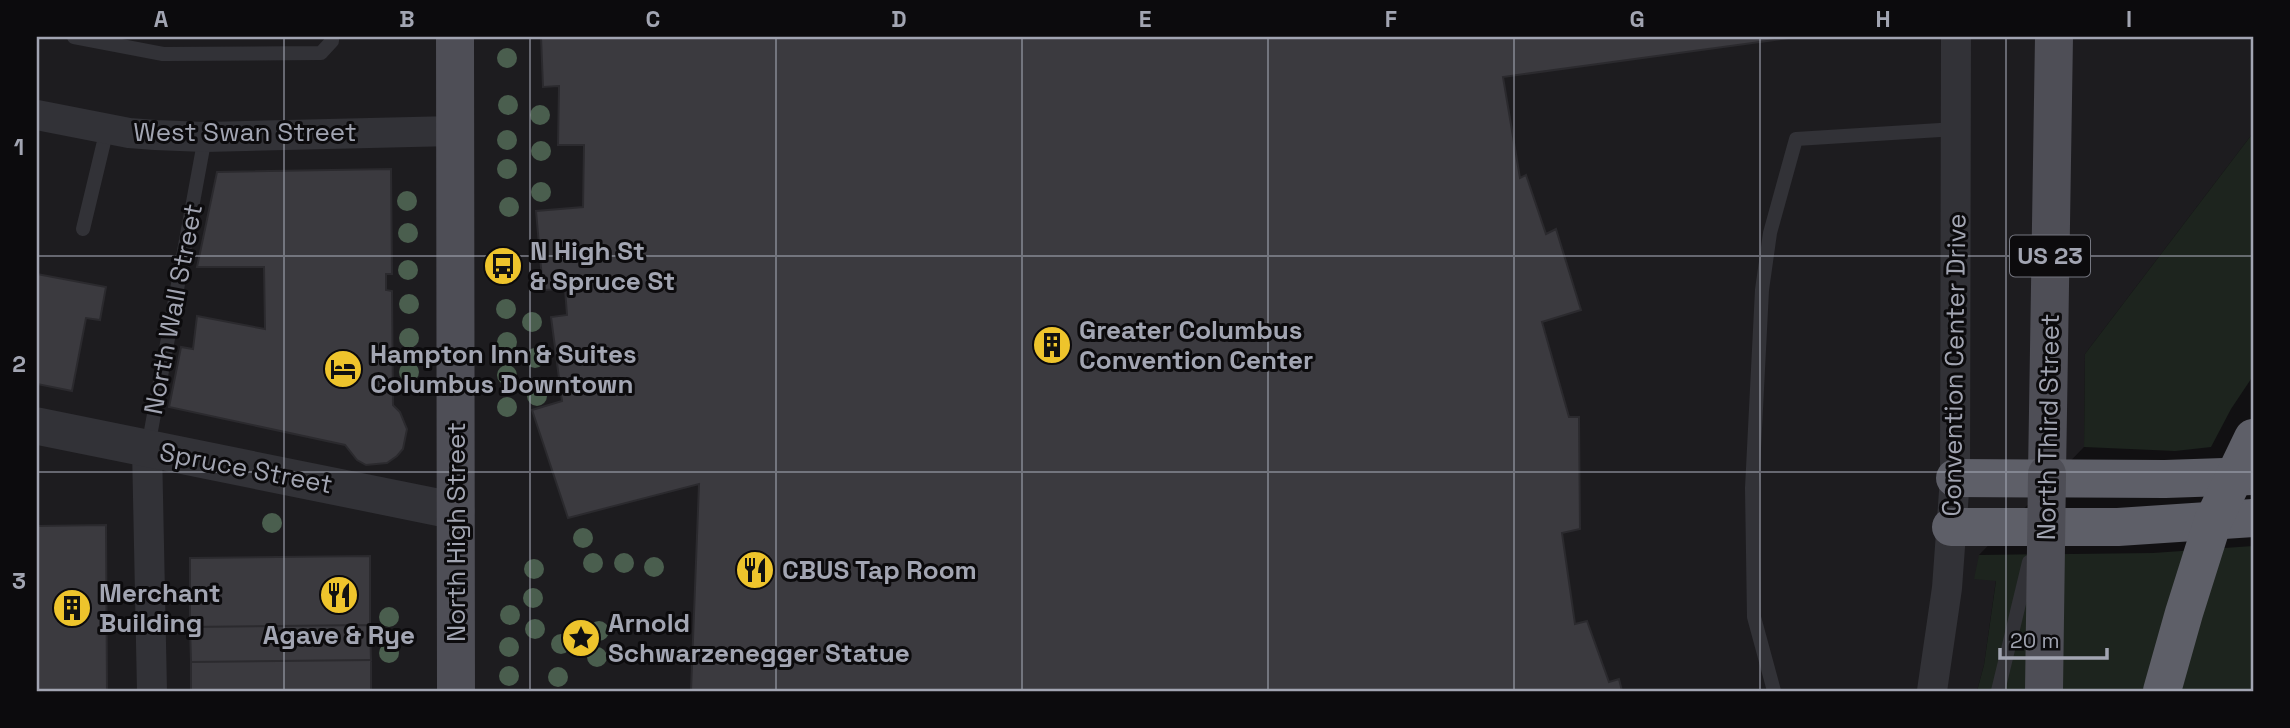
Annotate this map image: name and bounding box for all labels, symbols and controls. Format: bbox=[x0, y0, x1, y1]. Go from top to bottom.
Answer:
text: A bbox=[154, 4, 169, 34]
text: B bbox=[399, 4, 415, 34]
text: C bbox=[646, 4, 660, 34]
text: D bbox=[891, 4, 907, 34]
text: E bbox=[1139, 4, 1151, 34]
text: F bbox=[1385, 4, 1397, 34]
text: G bbox=[1629, 4, 1645, 34]
text: H bbox=[1875, 4, 1891, 34]
text: I bbox=[2126, 4, 2132, 34]
street label: West Swan Street bbox=[133, 115, 357, 149]
text: 1 bbox=[14, 132, 24, 162]
street label: North Wall Street bbox=[136, 201, 210, 417]
street label: Convention Center Drive bbox=[1934, 213, 1974, 517]
place label: N High St & Spruce St bbox=[530, 234, 675, 298]
road number: US 23 bbox=[2010, 235, 2090, 276]
bus stop icon: N High St & Spruce St bbox=[482, 245, 524, 287]
place label: Greater Columbus Convention Center bbox=[1079, 313, 1313, 377]
street label: North Third Street bbox=[2029, 313, 2067, 541]
building icon: Greater Columbus Convention Center bbox=[1031, 324, 1073, 366]
place label: Hampton Inn & Suites Columbus Downtown bbox=[370, 337, 637, 401]
hotel icon: Hampton Inn & Suites Columbus Downtown bbox=[322, 348, 364, 390]
text: 2 bbox=[12, 349, 26, 379]
street label: North High Street bbox=[439, 422, 473, 642]
street label: Spruce Street bbox=[157, 435, 335, 501]
restaurant icon: CBUS Tap Room bbox=[734, 549, 776, 591]
place label: CBUS Tap Room bbox=[782, 553, 977, 587]
text: 3 bbox=[12, 566, 26, 596]
restaurant icon: Agave & Rye bbox=[318, 574, 360, 616]
place label: Merchant Building bbox=[99, 576, 221, 640]
building icon: Merchant Building bbox=[51, 587, 93, 629]
place label: Arnold Schwarzenegger Statue bbox=[608, 606, 910, 670]
scale bar bbox=[2000, 616, 2106, 660]
place icon: Arnold Schwarzenegger Statue bbox=[560, 617, 602, 659]
place label: Agave & Rye bbox=[263, 618, 415, 652]
text: 20 m bbox=[2010, 627, 2060, 654]

